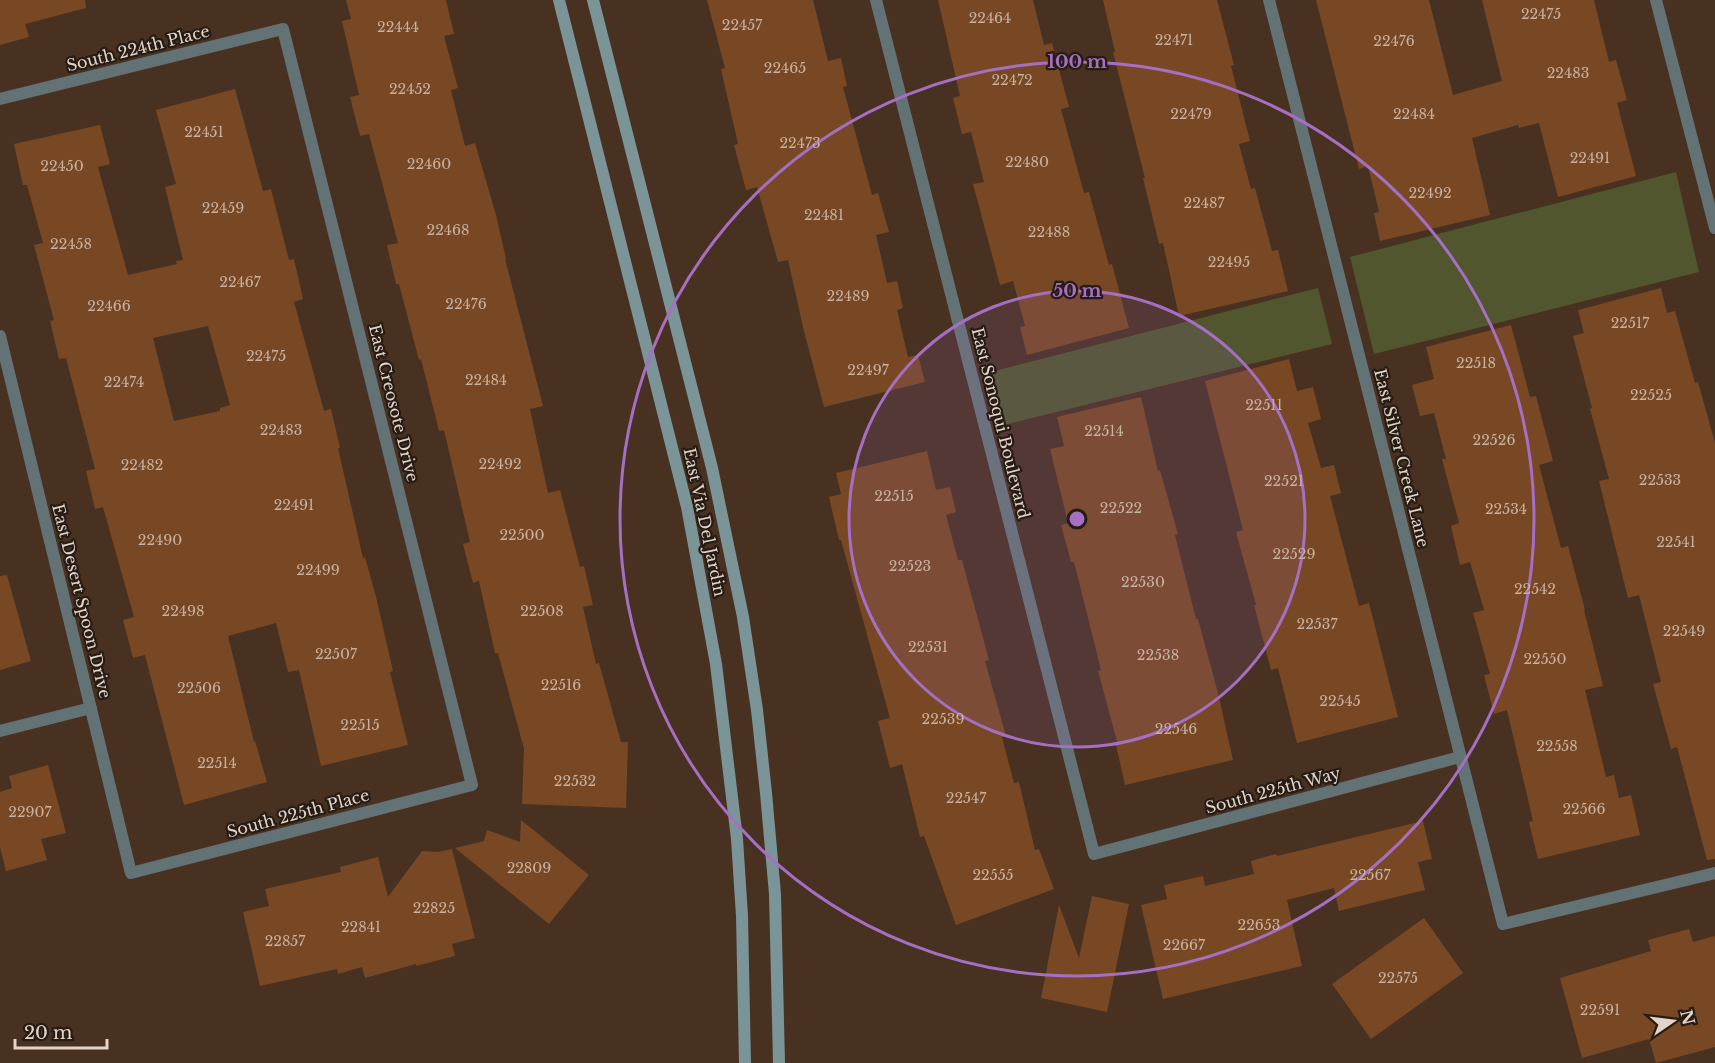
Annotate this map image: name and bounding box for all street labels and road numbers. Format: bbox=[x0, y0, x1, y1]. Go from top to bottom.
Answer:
street label: South 224th Place bbox=[64, 21, 212, 75]
street label: East Creosote Drive bbox=[365, 322, 423, 484]
street label: East Sonoqui Boulevard bbox=[968, 325, 1034, 521]
street label: East Silver Creek Lane bbox=[1370, 367, 1434, 549]
street label: East Via Del Jardin bbox=[679, 446, 731, 598]
street label: East Desert Spoon Drive bbox=[48, 502, 116, 700]
street label: South 225th Way bbox=[1203, 762, 1344, 818]
street label: South 225th Place bbox=[225, 784, 371, 842]

